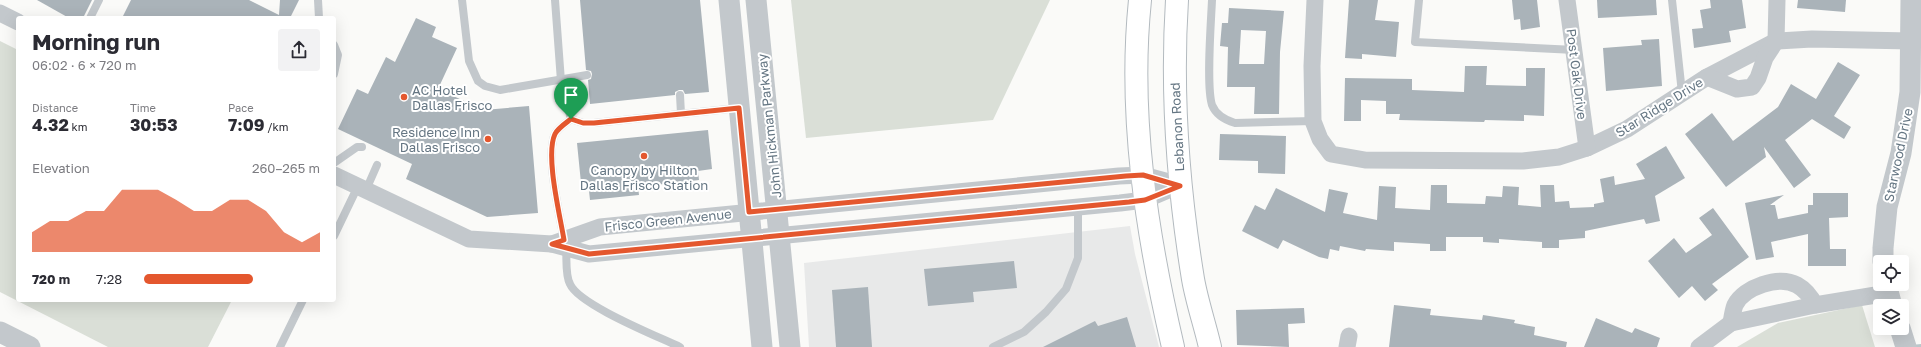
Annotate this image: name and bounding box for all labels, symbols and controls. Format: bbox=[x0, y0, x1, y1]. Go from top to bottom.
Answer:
text: Morning run bbox=[32, 28, 160, 55]
street label: Post Oak Drive bbox=[1563, 28, 1591, 120]
button: share bbox=[278, 29, 320, 71]
street label: John Hickman Parkway bbox=[753, 52, 785, 199]
text: 06:02 · 6 × 720 m bbox=[32, 57, 137, 73]
street label: Star Ridge Drive bbox=[1612, 74, 1706, 140]
pin bbox=[554, 78, 588, 119]
place label: AC Hotel Dallas Frisco bbox=[412, 82, 493, 113]
street label: Lebanon Road bbox=[1167, 82, 1187, 172]
icon: arrive bbox=[560, 84, 582, 106]
marker: AC Hotel Dallas Frisco bbox=[399, 92, 409, 102]
text: Distance bbox=[32, 101, 78, 114]
text: Time bbox=[130, 101, 156, 114]
text: Pace bbox=[228, 101, 254, 114]
street label: Starwood Drive bbox=[1880, 107, 1916, 203]
text: 4.32 bbox=[32, 114, 69, 135]
text: 30:53 bbox=[130, 114, 178, 135]
text: 7:09 bbox=[228, 114, 265, 135]
text: km bbox=[69, 120, 88, 133]
text: /km bbox=[265, 120, 289, 133]
place label: Residence Inn Dallas Frisco bbox=[392, 124, 480, 155]
marker: Residence Inn Dallas Frisco bbox=[483, 134, 493, 144]
marker: Canopy by Hilton Dallas Frisco Station bbox=[639, 151, 649, 161]
text: Elevation bbox=[32, 160, 90, 176]
text: 260–265 m bbox=[252, 160, 320, 176]
place label: Canopy by Hilton Dallas Frisco Station bbox=[580, 162, 708, 193]
street label: Frisco Green Avenue bbox=[604, 205, 732, 235]
map controls bbox=[1873, 255, 1909, 335]
button: locate bbox=[1873, 255, 1909, 291]
text: 720 m bbox=[32, 271, 70, 287]
text: 7:28 bbox=[96, 271, 122, 287]
button: layers bbox=[1873, 299, 1909, 335]

